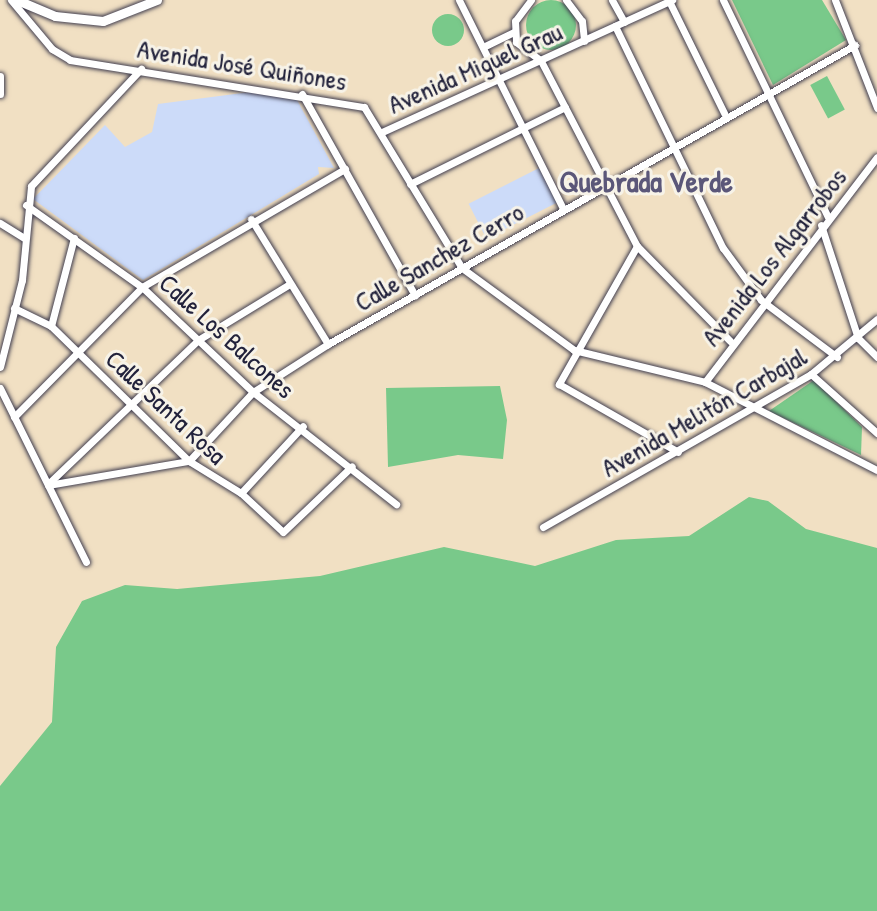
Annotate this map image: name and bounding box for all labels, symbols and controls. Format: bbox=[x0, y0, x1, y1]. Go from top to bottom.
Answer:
street label: Avenida Miguel Grau bbox=[383, 16, 567, 120]
street label: Avenida José Quiñones bbox=[135, 33, 349, 97]
street label: Avenida Los Algarrobos bbox=[695, 162, 853, 352]
district label: Quebrada Verde bbox=[559, 163, 733, 199]
street label: Calle Sanchez Cerro bbox=[349, 196, 529, 318]
street label: Calle Los Balcones bbox=[153, 267, 301, 405]
street label: Avenida Melitón Carbajal bbox=[596, 341, 812, 483]
street label: Calle Santa Rosa bbox=[99, 343, 233, 471]

